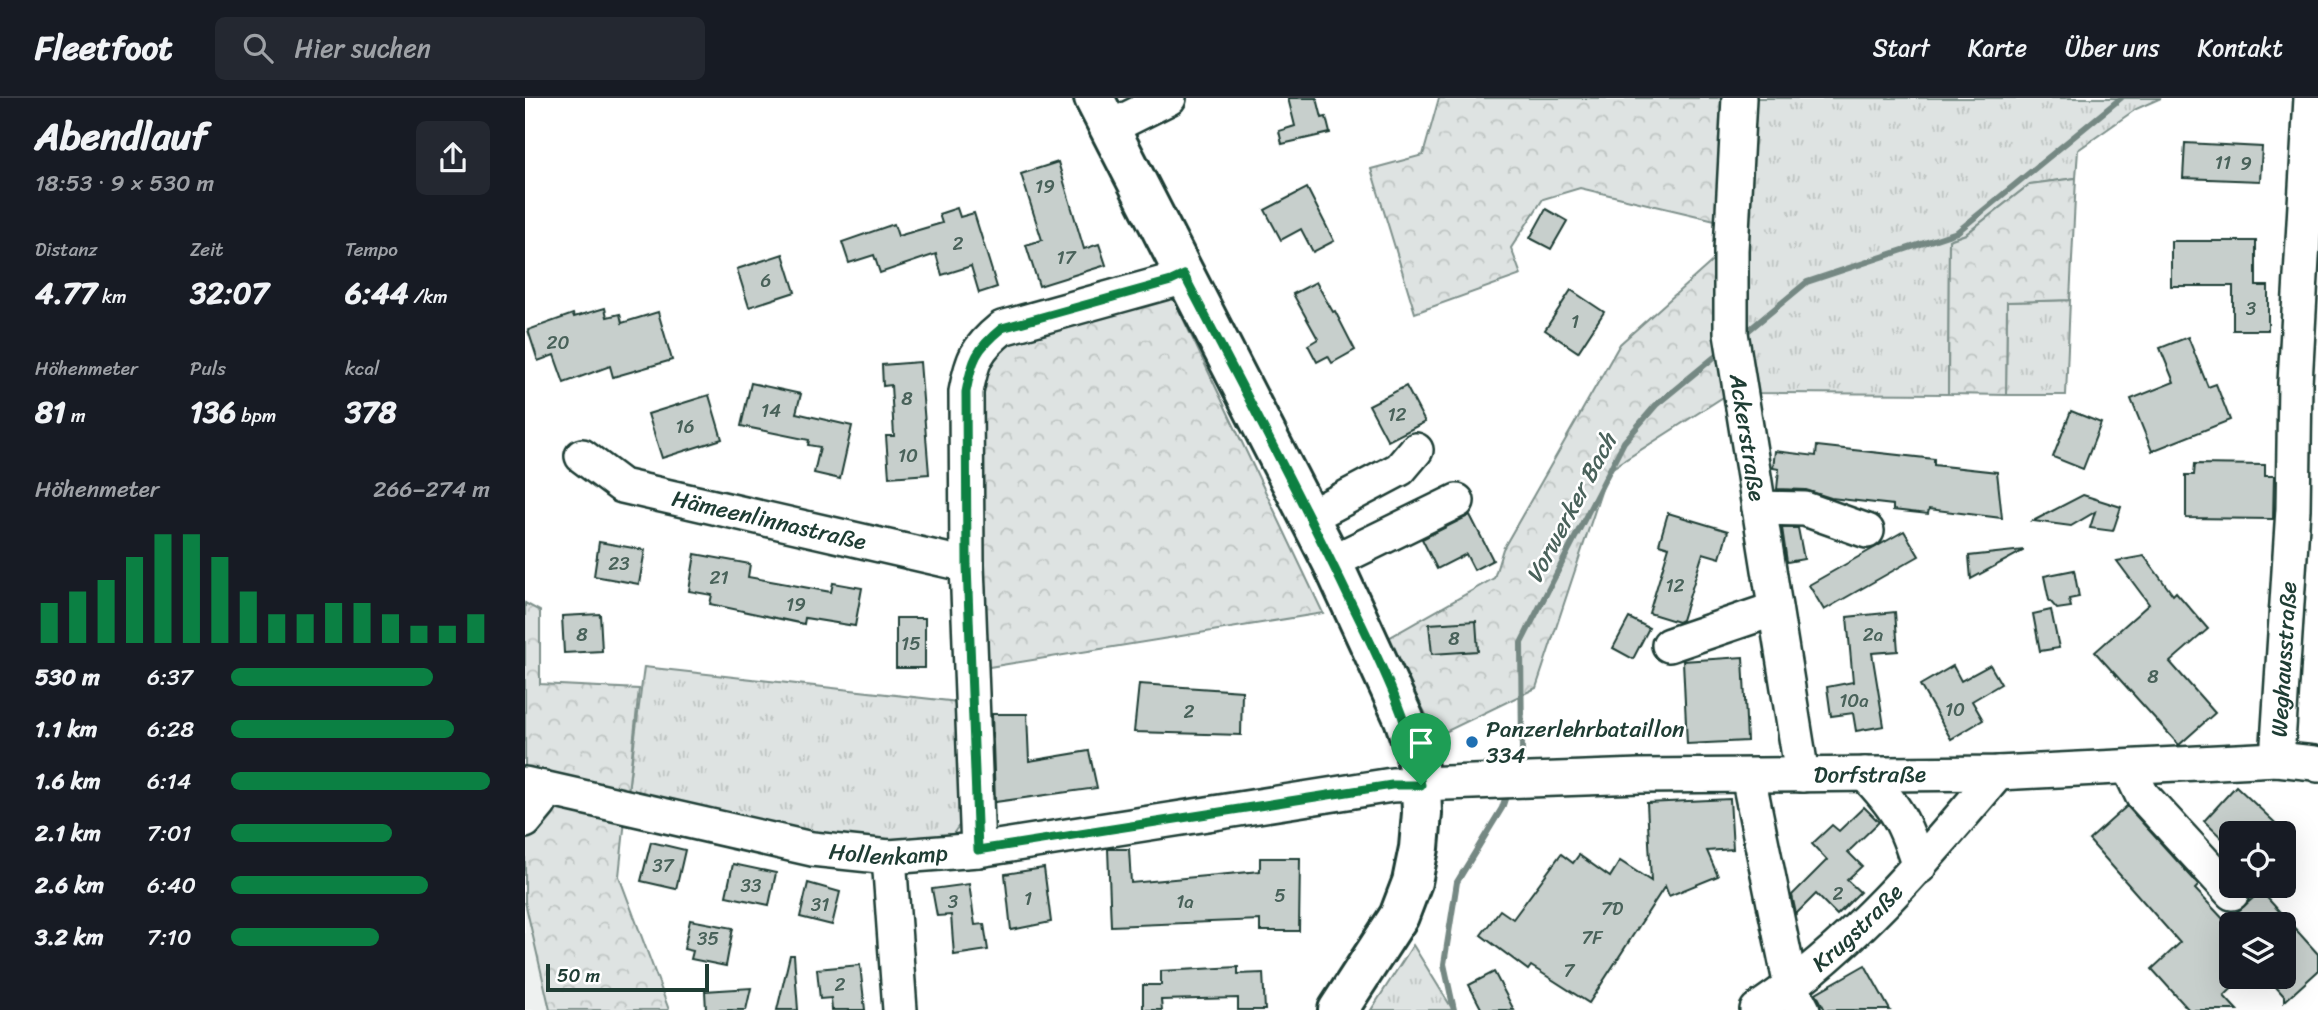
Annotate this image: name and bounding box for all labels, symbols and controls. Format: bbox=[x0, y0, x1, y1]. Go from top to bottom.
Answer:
search box bbox=[215, 17, 705, 80]
text: Fleetfoot bbox=[35, 19, 173, 77]
text: Hier suchen bbox=[295, 25, 431, 71]
text: Start bbox=[1873, 27, 1930, 69]
text: Karte bbox=[1968, 27, 2027, 69]
text: Über uns bbox=[2065, 27, 2160, 69]
text: Kontakt bbox=[2198, 27, 2283, 69]
icon: search bbox=[239, 29, 277, 67]
text: Abendlauf bbox=[35, 103, 208, 170]
button: share bbox=[416, 121, 490, 195]
house number: 11 bbox=[2215, 146, 2231, 179]
house number: 9 bbox=[2240, 147, 2252, 180]
text: 18:53 · 9 × 530 m bbox=[35, 163, 214, 204]
house number: 19 bbox=[1035, 170, 1055, 203]
house number: 2 bbox=[953, 227, 964, 260]
text: Distanz bbox=[35, 233, 98, 266]
text: Zeit bbox=[190, 233, 224, 266]
text: Tempo bbox=[345, 233, 398, 266]
house number: 17 bbox=[1056, 241, 1077, 274]
house number: 6 bbox=[761, 264, 771, 297]
text: 4.77 bbox=[35, 266, 97, 320]
text: 32:07 bbox=[190, 266, 269, 320]
text: 6:44 bbox=[345, 266, 409, 320]
text: km bbox=[97, 280, 127, 313]
text: /km bbox=[409, 280, 448, 313]
house number: 3 bbox=[2246, 292, 2257, 325]
house number: 1 bbox=[1571, 305, 1579, 338]
house number: 20 bbox=[547, 326, 569, 359]
text: Höhenmeter bbox=[35, 352, 138, 385]
text: Puls bbox=[190, 352, 226, 385]
text: kcal bbox=[345, 352, 380, 385]
street label: Ackerstraße bbox=[1717, 370, 1778, 504]
house number: 8 bbox=[901, 382, 913, 415]
text: 81 bbox=[35, 385, 66, 439]
text: 136 bbox=[190, 385, 236, 439]
text: 378 bbox=[345, 385, 397, 439]
house number: 14 bbox=[761, 394, 781, 427]
house number: 12 bbox=[1387, 398, 1407, 431]
text: m bbox=[66, 399, 86, 432]
text: bpm bbox=[236, 399, 276, 432]
house number: 16 bbox=[676, 410, 694, 443]
water label: Vorwerker Bach bbox=[1514, 423, 1629, 591]
house number: 10 bbox=[898, 439, 918, 472]
text: Höhenmeter bbox=[35, 469, 159, 510]
text: 266–274 m bbox=[373, 469, 490, 510]
street label: Hämeenlinnastraße bbox=[668, 478, 870, 562]
house number: 23 bbox=[608, 547, 630, 580]
house number: 21 bbox=[709, 561, 729, 594]
house number: 12 bbox=[1665, 569, 1685, 602]
street label: Weghausstraße bbox=[2258, 580, 2309, 738]
house number: 19 bbox=[786, 588, 806, 621]
house number: 8 bbox=[576, 618, 588, 651]
house number: 2a bbox=[1863, 618, 1884, 651]
house number: 8 bbox=[1448, 622, 1460, 655]
house number: 15 bbox=[901, 627, 921, 660]
text: 530 m bbox=[35, 657, 100, 698]
text: 6:37 bbox=[147, 657, 193, 698]
house number: 8 bbox=[2147, 660, 2159, 693]
house number: 10a bbox=[1839, 684, 1869, 717]
house number: 10 bbox=[1945, 693, 1965, 726]
house number: 2 bbox=[1184, 695, 1195, 728]
text: 1.1 km bbox=[35, 709, 98, 750]
text: 6:28 bbox=[147, 709, 194, 750]
place label: Panzerlehrbataillon 334 bbox=[1486, 709, 1685, 776]
pin bbox=[1391, 713, 1451, 785]
icon: arrive bbox=[1402, 724, 1440, 762]
marker: Panzerlehrbataillon 334 bbox=[1464, 734, 1480, 750]
street label: Dorfstraße bbox=[1813, 754, 1926, 796]
text: 1.6 km bbox=[35, 761, 101, 802]
text: 6:14 bbox=[147, 761, 191, 802]
text: 2.1 km bbox=[35, 813, 101, 854]
text: 7:01 bbox=[147, 813, 191, 854]
map controls bbox=[2219, 821, 2296, 989]
button: locate bbox=[2219, 821, 2296, 898]
street label: Hollenkamp bbox=[827, 831, 949, 878]
house number: 37 bbox=[652, 849, 675, 882]
text: 2.6 km bbox=[35, 865, 104, 906]
text: 6:40 bbox=[147, 865, 196, 906]
house number: 33 bbox=[741, 869, 762, 902]
street label: Krugstraße bbox=[1802, 874, 1913, 983]
house number: 2 bbox=[1833, 877, 1844, 910]
house number: 5 bbox=[1274, 879, 1286, 912]
house number: 1 bbox=[1024, 882, 1032, 915]
house number: 3 bbox=[948, 885, 959, 918]
house number: 1a bbox=[1176, 885, 1194, 918]
house number: 31 bbox=[811, 888, 829, 921]
house number: 7D bbox=[1601, 892, 1624, 925]
button: layers bbox=[2219, 912, 2296, 989]
text: 3.2 km bbox=[35, 917, 104, 958]
text: 7:10 bbox=[147, 917, 191, 958]
house number: 7F bbox=[1581, 921, 1603, 954]
house number: 35 bbox=[697, 922, 719, 955]
house number: 7 bbox=[1564, 954, 1576, 987]
text: 50 m bbox=[557, 959, 600, 992]
scale bar bbox=[546, 961, 709, 993]
house number: 2 bbox=[835, 968, 846, 1001]

